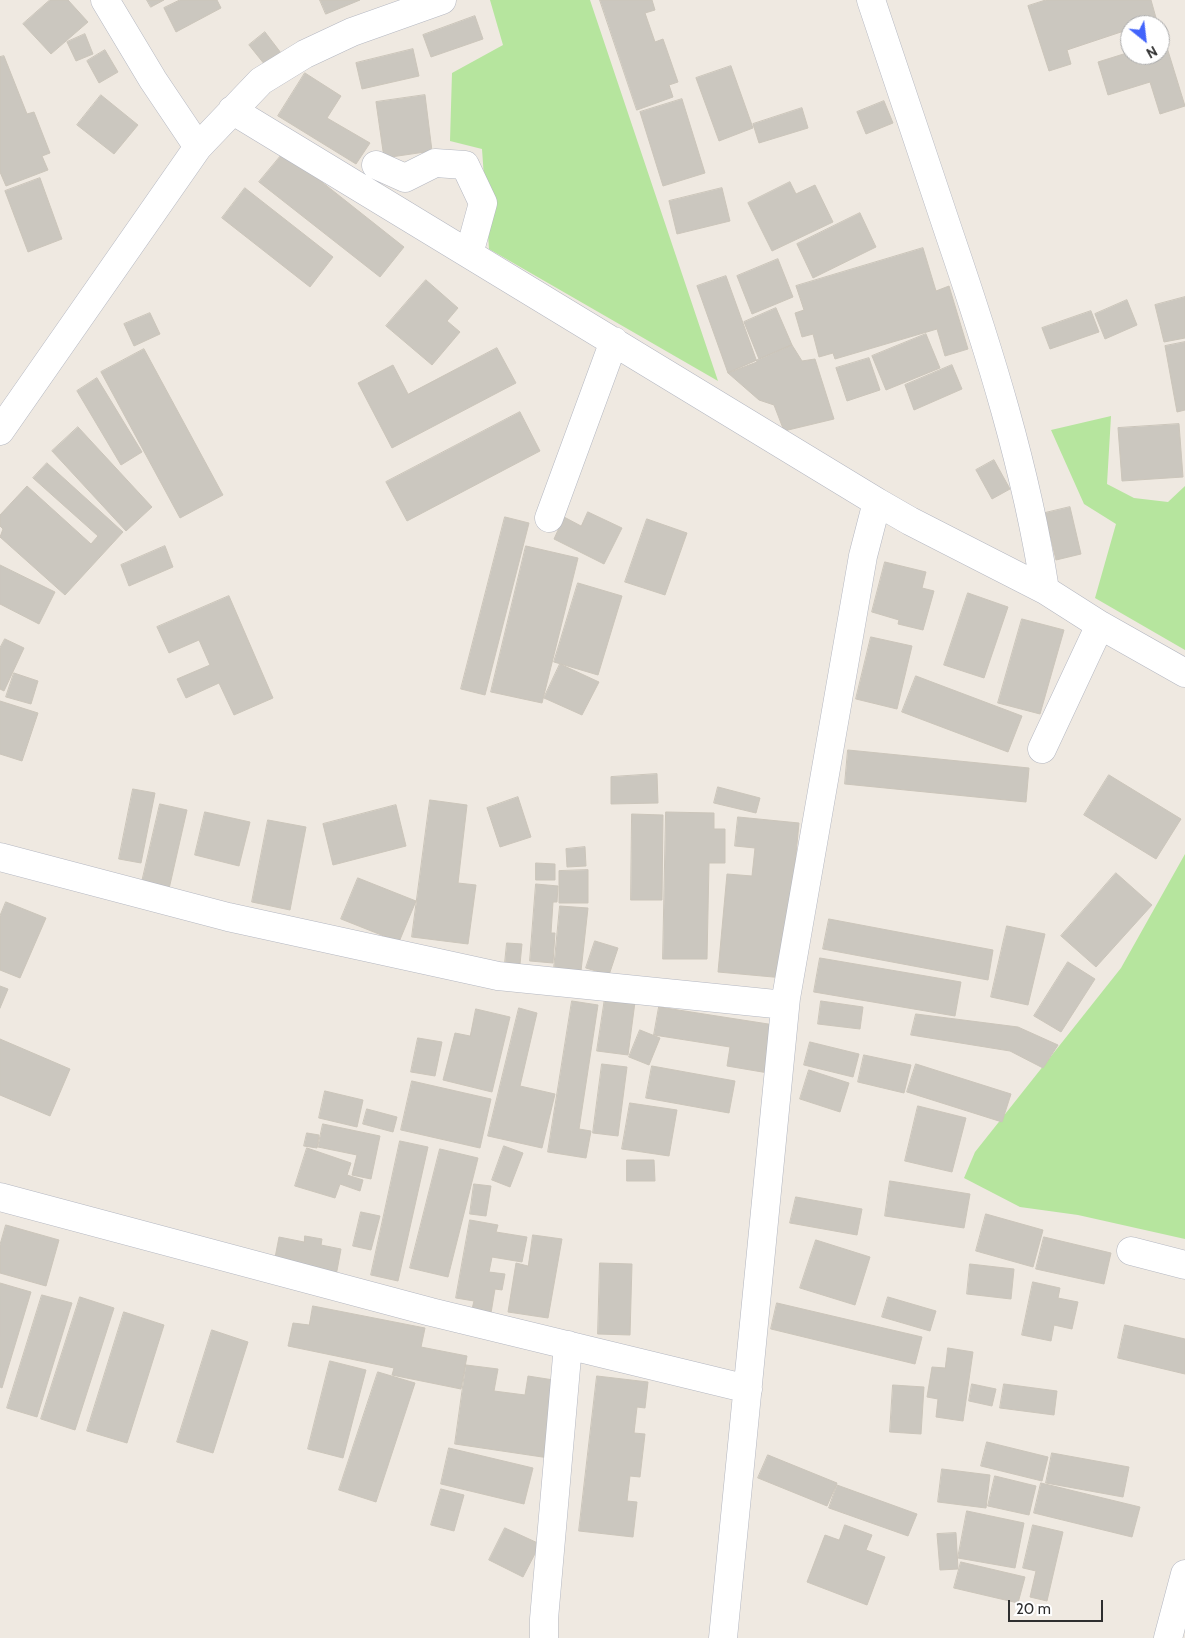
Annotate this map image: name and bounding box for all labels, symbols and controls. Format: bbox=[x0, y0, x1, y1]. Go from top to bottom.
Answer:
north arrow bbox=[1120, 15, 1170, 65]
text: N bbox=[1143, 42, 1160, 63]
scale bar bbox=[1010, 1590, 1105, 1622]
text: 20 m bbox=[1016, 1600, 1051, 1618]

